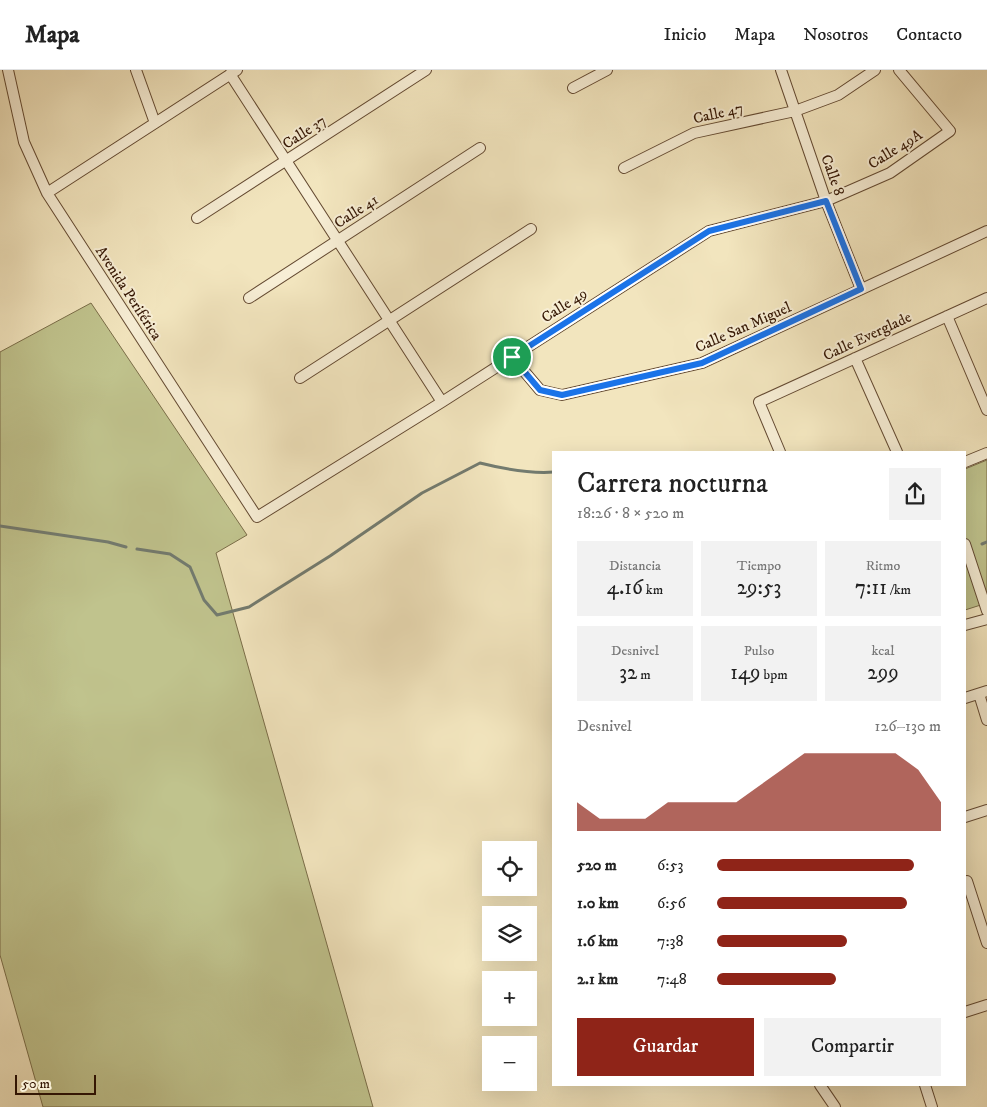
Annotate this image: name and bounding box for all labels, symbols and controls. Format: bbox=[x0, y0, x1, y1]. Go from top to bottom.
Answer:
text: Mapa bbox=[25, 20, 79, 50]
text: Inicio bbox=[664, 24, 706, 46]
text: Mapa bbox=[734, 24, 775, 46]
text: Nosotros bbox=[803, 24, 868, 46]
text: Contacto bbox=[896, 24, 962, 46]
street label: Calle 47 bbox=[691, 98, 745, 128]
street label: Calle 37 bbox=[279, 111, 330, 154]
street label: Calle 49A bbox=[865, 125, 926, 173]
street label: Calle 8 bbox=[816, 152, 849, 198]
street label: Calle 41 bbox=[331, 190, 382, 233]
street label: Avenida Periférica bbox=[91, 243, 166, 344]
street label: Calle 49 bbox=[538, 284, 591, 327]
street label: Calle San Miguel bbox=[692, 298, 794, 357]
street label: Calle Everglade bbox=[820, 308, 914, 365]
pin bbox=[491, 336, 533, 378]
icon: arrive bbox=[498, 343, 526, 371]
text: Carrera nocturna bbox=[577, 466, 768, 501]
button: share bbox=[889, 468, 941, 520]
text: 18:26 · 8 × 520 m bbox=[577, 503, 684, 523]
text: Distancia bbox=[609, 557, 661, 575]
text: Tiempo bbox=[737, 557, 781, 575]
text: Ritmo bbox=[866, 557, 900, 575]
text: 4.16 bbox=[607, 575, 643, 601]
text: 29:53 bbox=[737, 575, 781, 601]
text: 7:11 bbox=[855, 575, 887, 601]
text: km bbox=[643, 581, 663, 599]
text: /km bbox=[887, 581, 911, 599]
text: Desnivel bbox=[611, 642, 659, 660]
text: Pulso bbox=[744, 642, 774, 660]
text: kcal bbox=[872, 642, 894, 660]
text: 32 bbox=[619, 660, 637, 686]
text: 149 bbox=[730, 660, 761, 686]
text: 299 bbox=[867, 660, 899, 686]
text: m bbox=[637, 666, 651, 684]
text: bpm bbox=[761, 666, 788, 684]
text: Desnivel bbox=[577, 716, 632, 736]
text: 126–130 m bbox=[875, 716, 941, 736]
map controls bbox=[482, 841, 537, 1091]
button: locate bbox=[482, 841, 537, 896]
text: 520 m bbox=[577, 855, 617, 875]
text: 6:53 bbox=[657, 855, 683, 875]
text: 1.0 km bbox=[577, 893, 619, 913]
text: 6:56 bbox=[657, 893, 686, 913]
button: layers bbox=[482, 906, 537, 961]
text: 1.6 km bbox=[577, 931, 618, 951]
text: 7:38 bbox=[657, 931, 684, 951]
text: 2.1 km bbox=[577, 969, 618, 989]
text: 7:48 bbox=[657, 969, 687, 989]
button: + bbox=[482, 971, 537, 1026]
button: Guardar bbox=[577, 1018, 754, 1076]
button: Compartir bbox=[764, 1018, 941, 1076]
button: − bbox=[482, 1036, 537, 1091]
scale bar bbox=[15, 1072, 96, 1095]
text: 50 m bbox=[22, 1075, 50, 1093]

